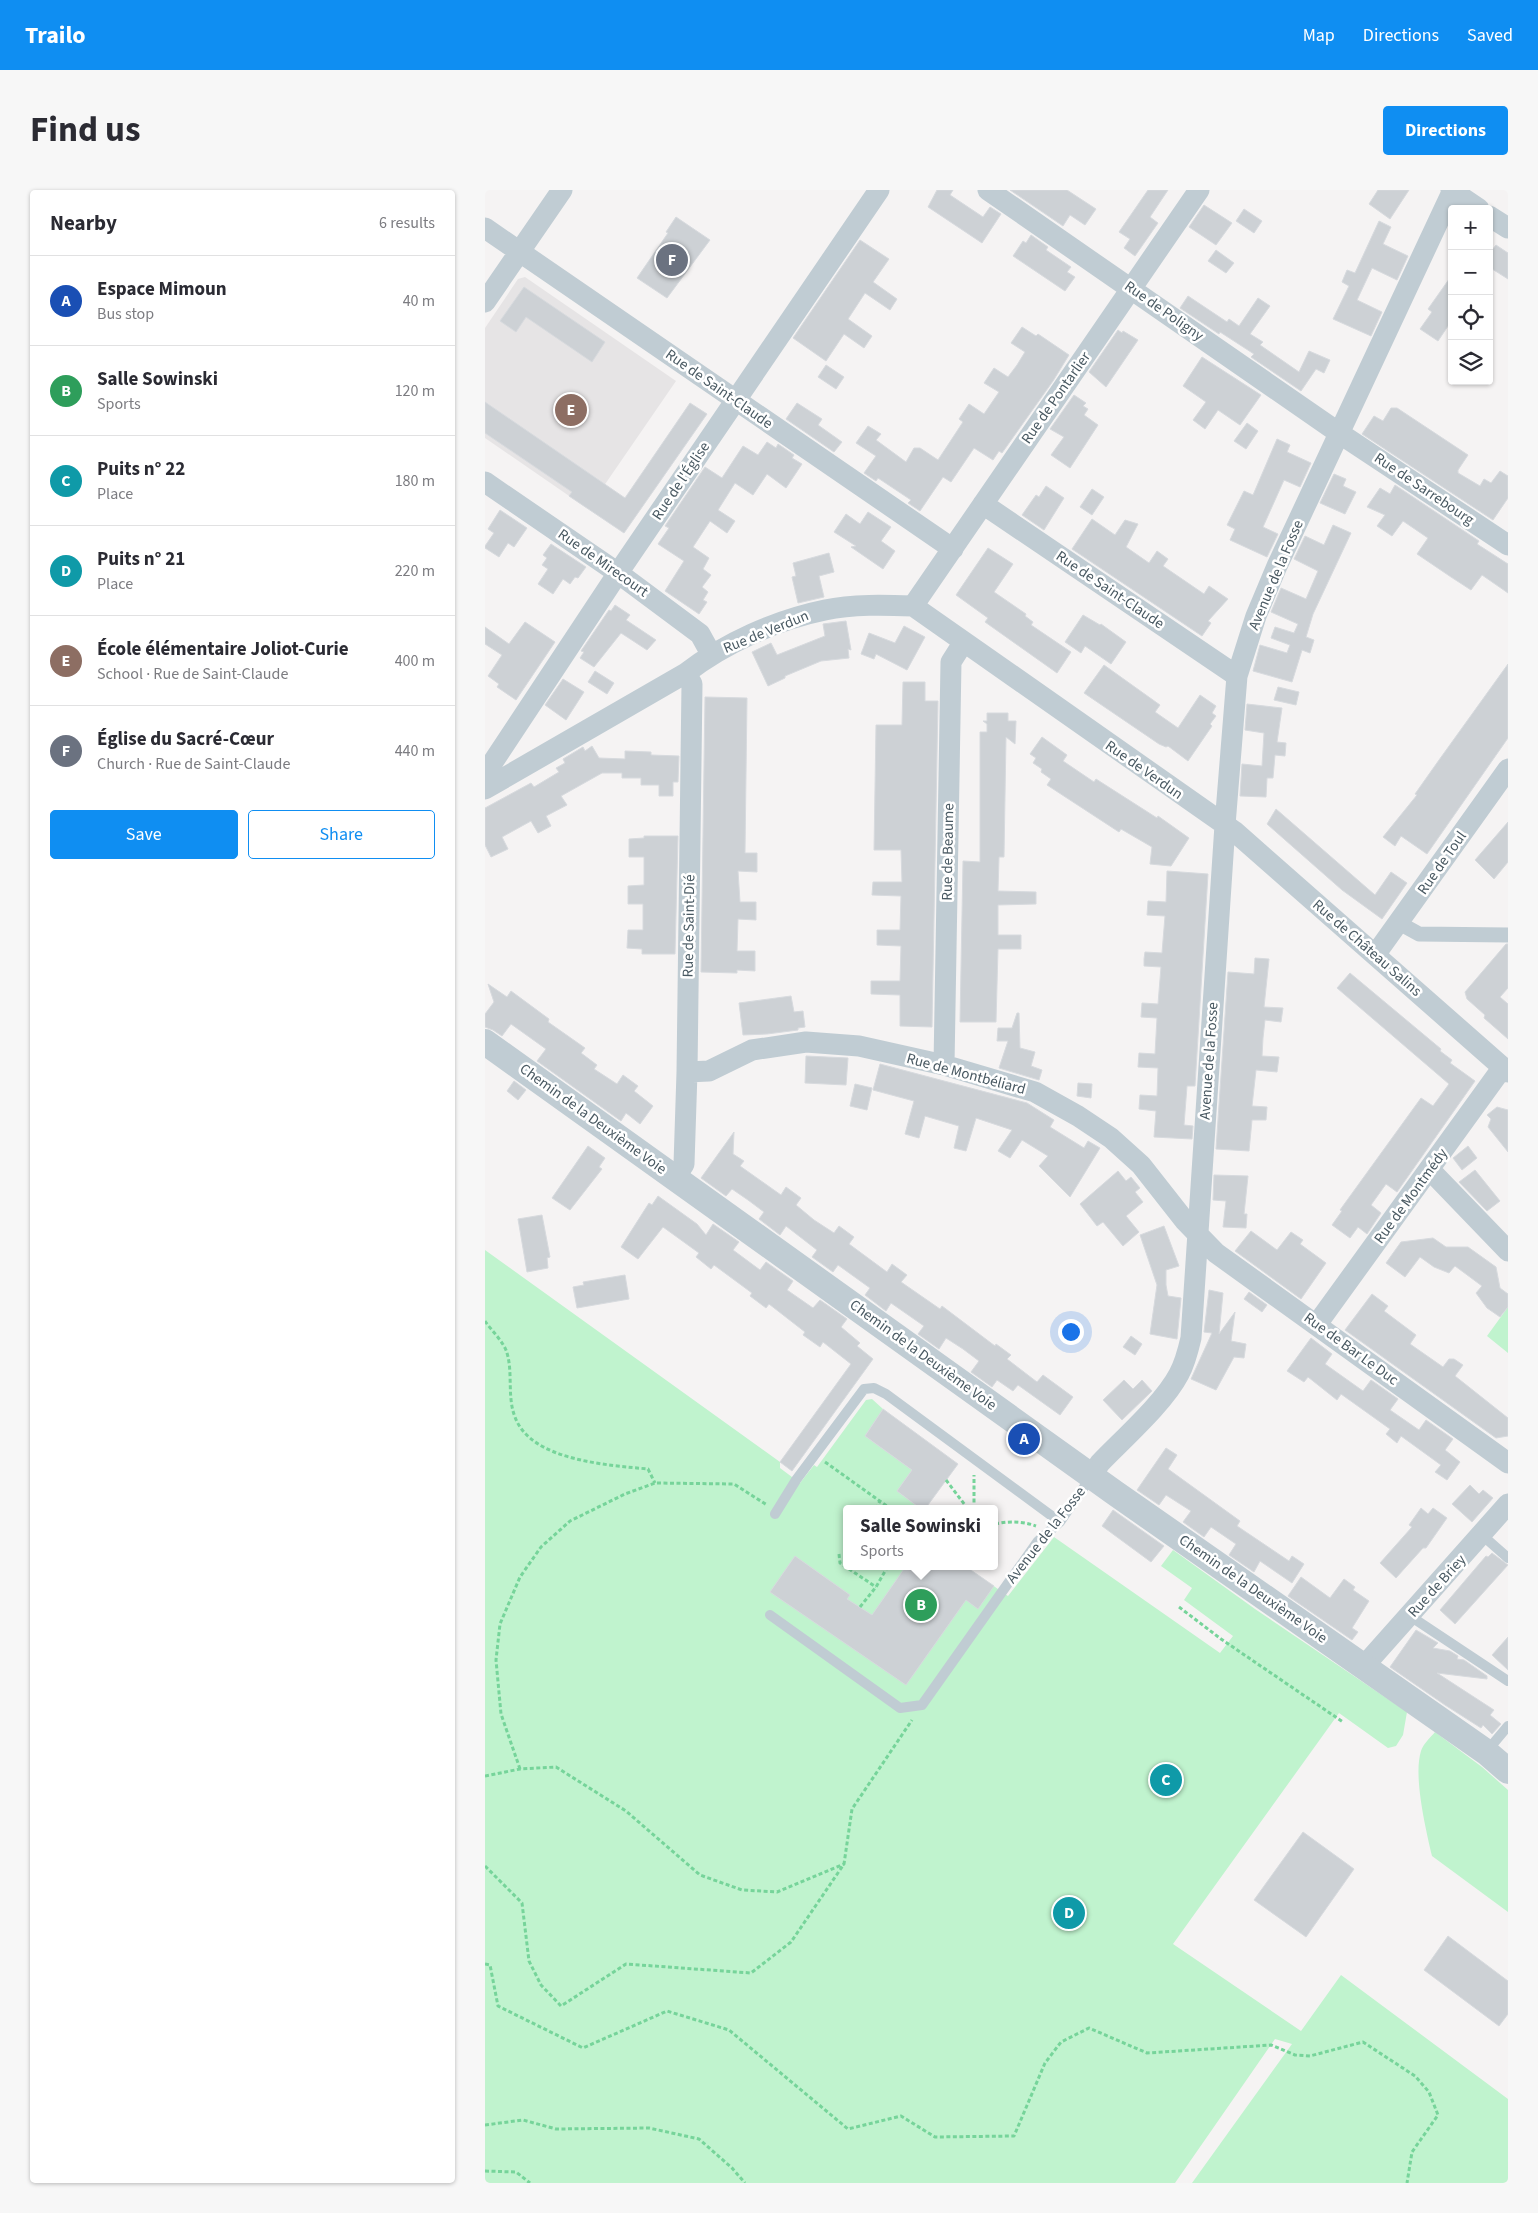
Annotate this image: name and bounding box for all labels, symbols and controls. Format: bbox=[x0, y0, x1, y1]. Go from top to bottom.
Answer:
text: Trailo bbox=[25, 18, 86, 53]
text: Map bbox=[1303, 23, 1335, 48]
text: Directions bbox=[1363, 23, 1439, 48]
text: Saved bbox=[1467, 23, 1513, 48]
text: Find us bbox=[30, 105, 140, 155]
button: Directions bbox=[1383, 106, 1508, 155]
map controls bbox=[1448, 205, 1493, 385]
button: + bbox=[1448, 205, 1493, 250]
text: Nearby bbox=[50, 208, 117, 238]
text: 6 results bbox=[379, 212, 435, 234]
pin: F bbox=[656, 241, 688, 279]
button: − bbox=[1448, 250, 1493, 295]
text: Espace Mimoun bbox=[97, 276, 227, 303]
street label: Rue de Poligny bbox=[1120, 276, 1208, 346]
text: A bbox=[61, 290, 71, 312]
text: 40 m bbox=[403, 290, 435, 312]
button: locate bbox=[1448, 295, 1493, 340]
text: Bus stop bbox=[97, 303, 154, 325]
button: layers bbox=[1448, 340, 1493, 385]
street label: Rue de Saint-Claude bbox=[661, 344, 777, 434]
street label: Rue de Pontarlier bbox=[1016, 347, 1096, 448]
text: Salle Sowinski bbox=[97, 366, 218, 393]
text: B bbox=[61, 380, 71, 402]
text: 120 m bbox=[395, 380, 435, 402]
pin: E bbox=[555, 391, 587, 429]
text: Sports bbox=[97, 393, 141, 415]
street label: Rue de l'Église bbox=[647, 438, 715, 524]
street label: Rue de Sarrebourg bbox=[1370, 448, 1478, 530]
text: Puits n° 22 bbox=[97, 456, 185, 483]
text: C bbox=[61, 470, 71, 492]
text: 180 m bbox=[395, 470, 435, 492]
text: Place bbox=[97, 483, 133, 505]
street label: Avenue de la Fosse bbox=[1243, 517, 1309, 633]
street label: Rue de Mirecourt bbox=[554, 524, 652, 602]
text: Puits n° 21 bbox=[97, 546, 185, 573]
street label: Rue de Saint-Claude bbox=[1052, 546, 1168, 634]
text: D bbox=[61, 560, 71, 582]
text: 220 m bbox=[395, 560, 435, 582]
text: Place bbox=[97, 573, 133, 595]
street label: Rue de Verdun bbox=[720, 605, 812, 659]
text: École élémentaire Joliot-Curie bbox=[97, 636, 349, 663]
text: E bbox=[62, 650, 70, 672]
text: 400 m bbox=[395, 650, 435, 672]
text: School · Rue de Saint-Claude bbox=[97, 663, 288, 685]
text: Église du Sacré-Cœur bbox=[97, 726, 274, 753]
street label: Rue de Verdun bbox=[1101, 735, 1187, 805]
text: F bbox=[62, 740, 70, 762]
text: 440 m bbox=[395, 740, 435, 762]
text: Church · Rue de Saint-Claude bbox=[97, 753, 290, 775]
street label: Rue de Beaume bbox=[937, 803, 959, 901]
button: Save bbox=[50, 810, 238, 859]
button: Share bbox=[248, 810, 435, 859]
street label: Rue de Toul bbox=[1412, 827, 1472, 899]
street label: Rue de Saint-Dié bbox=[678, 874, 700, 978]
street label: Rue de Château Salins bbox=[1308, 895, 1426, 1001]
street label: Avenue de la Fosse bbox=[1194, 1002, 1224, 1120]
street label: Rue de Montbéliard bbox=[904, 1048, 1028, 1100]
street label: Chemin de la Deuxième Voie bbox=[515, 1059, 671, 1179]
street label: Rue de Montmédy bbox=[1369, 1144, 1453, 1248]
street label: Chemin de la Deuxième Voie bbox=[845, 1295, 1001, 1415]
street label: Rue de Bar Le Duc bbox=[1299, 1308, 1403, 1391]
your location bbox=[1058, 1319, 1084, 1345]
pin: A bbox=[1008, 1420, 1040, 1458]
street label: Avenue de la Fosse bbox=[1001, 1482, 1091, 1588]
popup bbox=[843, 1505, 998, 1570]
text: Salle Sowinski bbox=[860, 1513, 981, 1540]
street label: Chemin de la Deuxième Voie bbox=[1175, 1530, 1331, 1648]
text: Sports bbox=[860, 1540, 904, 1562]
street label: Rue de Briey bbox=[1403, 1550, 1471, 1622]
pin: B bbox=[905, 1586, 937, 1624]
pin: C bbox=[1150, 1761, 1182, 1799]
pin: D bbox=[1053, 1894, 1085, 1932]

